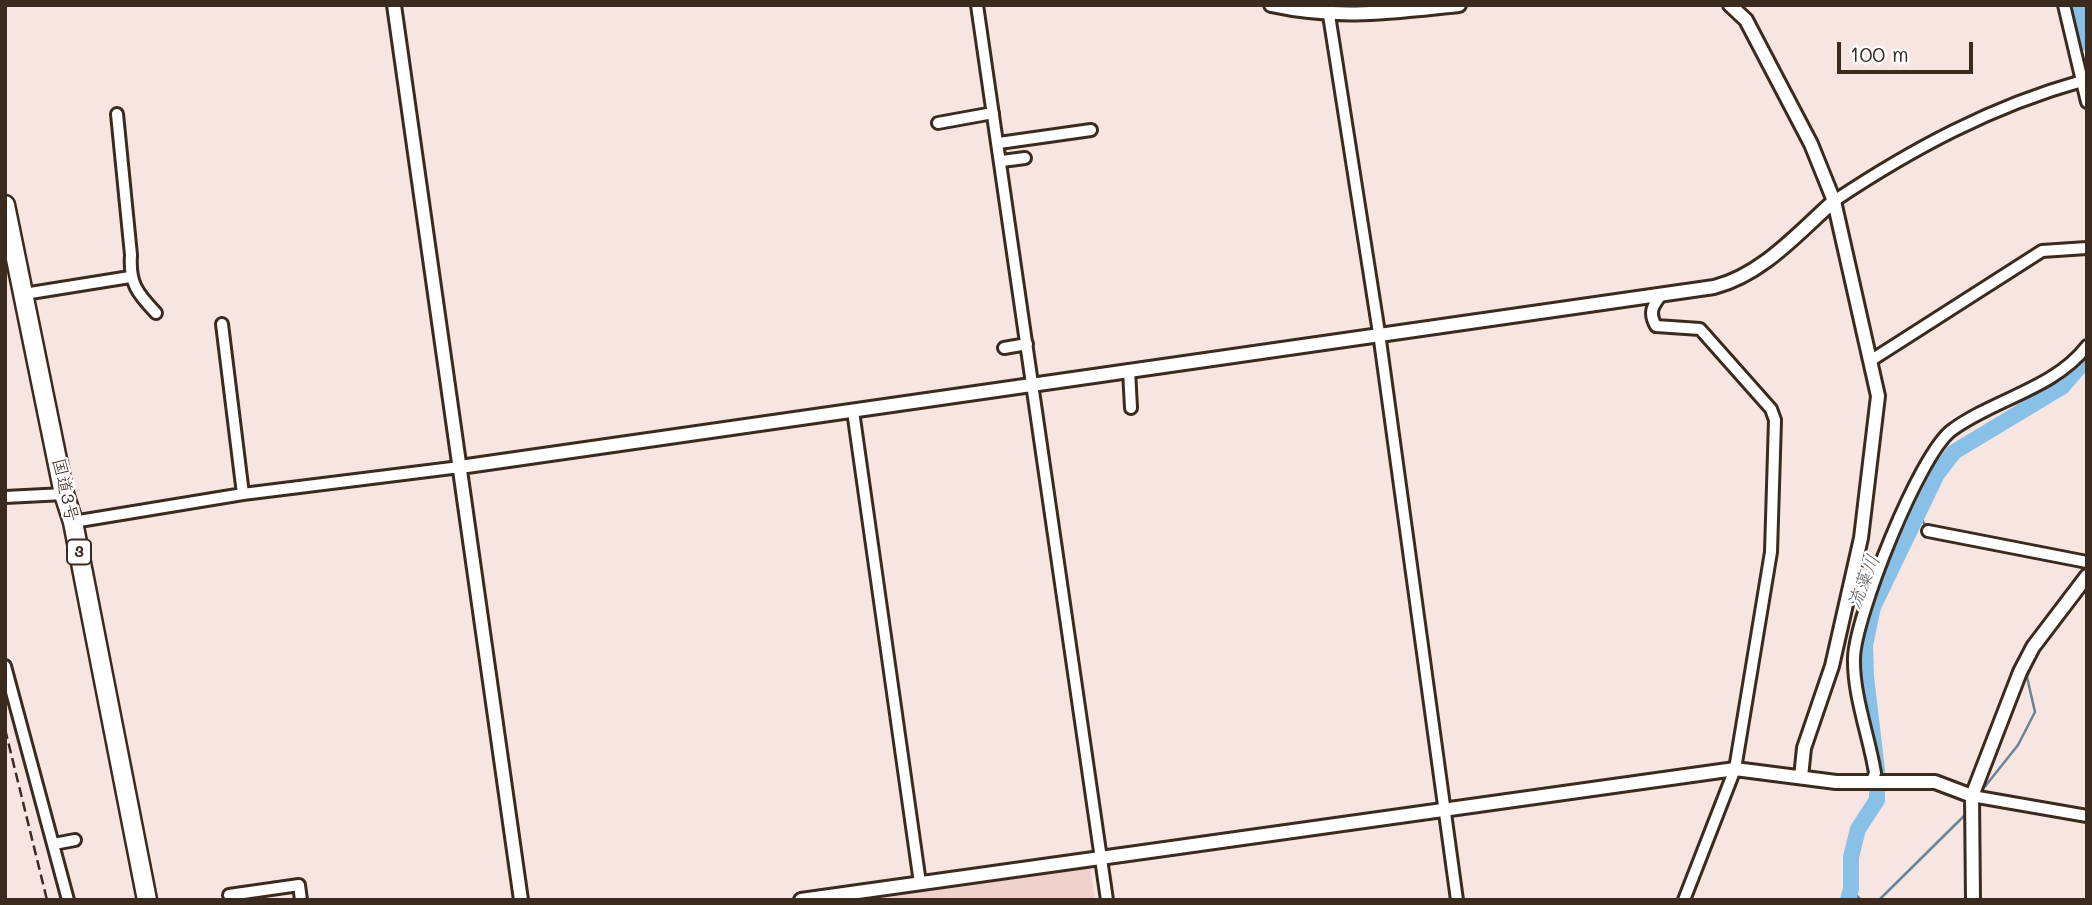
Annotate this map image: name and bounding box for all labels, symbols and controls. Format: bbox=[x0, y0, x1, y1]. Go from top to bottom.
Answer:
scale bar bbox=[1840, 28, 1976, 72]
text: 100 m bbox=[1850, 40, 1909, 67]
street label: 国道3号 bbox=[47, 456, 83, 524]
road number: 3 bbox=[67, 540, 91, 565]
water label: 流藻川 bbox=[1843, 551, 1885, 613]

